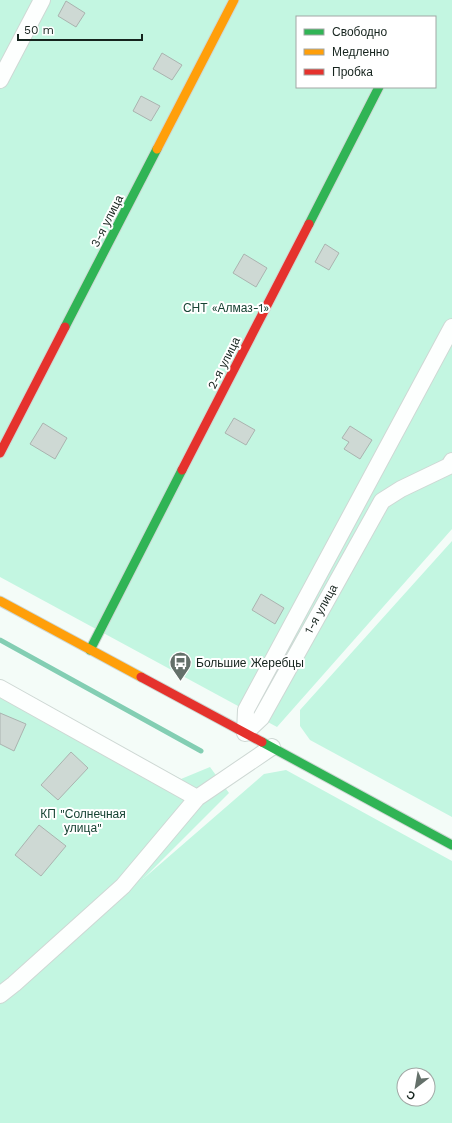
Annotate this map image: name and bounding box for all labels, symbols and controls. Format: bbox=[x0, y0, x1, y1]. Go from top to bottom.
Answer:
scale bar bbox=[18, 16, 142, 42]
legend bbox=[296, 16, 436, 88]
text: 50 m bbox=[24, 23, 54, 37]
text: Свободно bbox=[332, 25, 387, 39]
text: Медленно bbox=[332, 45, 389, 59]
text: Пробка bbox=[332, 65, 373, 79]
street label: 3-я улица bbox=[88, 192, 126, 249]
park label: СНТ «Алмаз-1» bbox=[183, 301, 269, 315]
street label: 2-я улица bbox=[205, 334, 243, 391]
street label: 1-я улица bbox=[302, 582, 340, 636]
bus stop icon: Большие Жеребцы bbox=[167, 650, 193, 683]
place label: Большие Жеребцы bbox=[196, 656, 304, 670]
park label: КП "Солнечная улица" bbox=[40, 807, 126, 835]
north arrow bbox=[396, 1067, 436, 1107]
text: С bbox=[404, 1087, 418, 1103]

